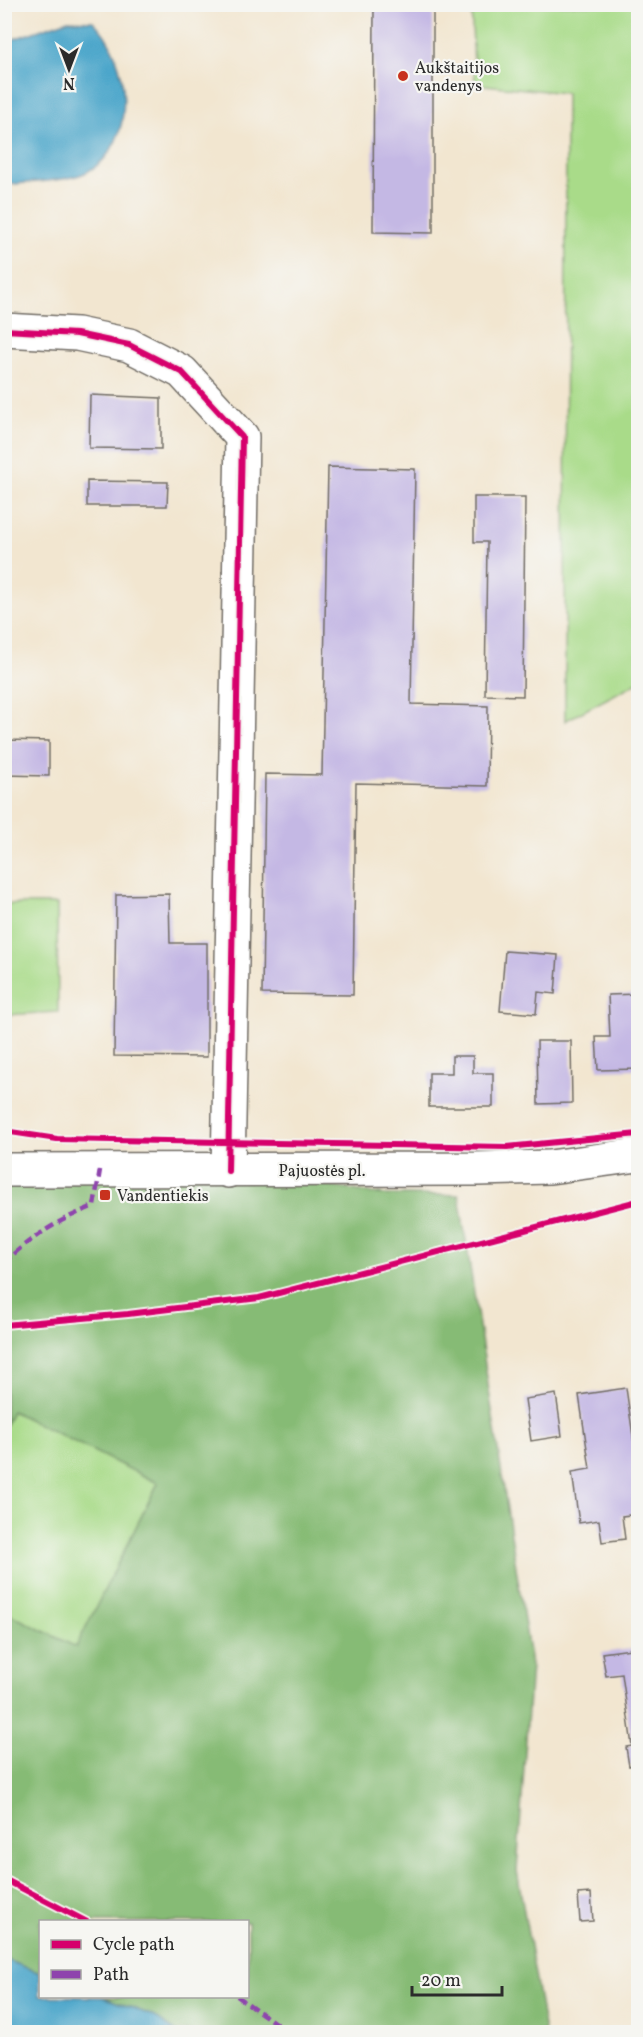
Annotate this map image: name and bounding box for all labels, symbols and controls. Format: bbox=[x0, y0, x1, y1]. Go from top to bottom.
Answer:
north arrow bbox=[39, 39, 99, 99]
place label: Aukštaitijos vandenys bbox=[415, 58, 499, 98]
marker: Aukštaitijos vandenys bbox=[396, 69, 410, 83]
text: N bbox=[63, 71, 75, 93]
street label: Pajuostės pl. bbox=[279, 1161, 365, 1183]
place label: Vandentiekis bbox=[117, 1186, 209, 1208]
marker: Vandentiekis bbox=[98, 1188, 112, 1202]
legend bbox=[39, 1920, 249, 1998]
text: Cycle path bbox=[93, 1933, 175, 1958]
scale bar bbox=[412, 1959, 502, 1997]
text: Path bbox=[93, 1963, 129, 1988]
text: 20 m bbox=[421, 1969, 461, 1994]

